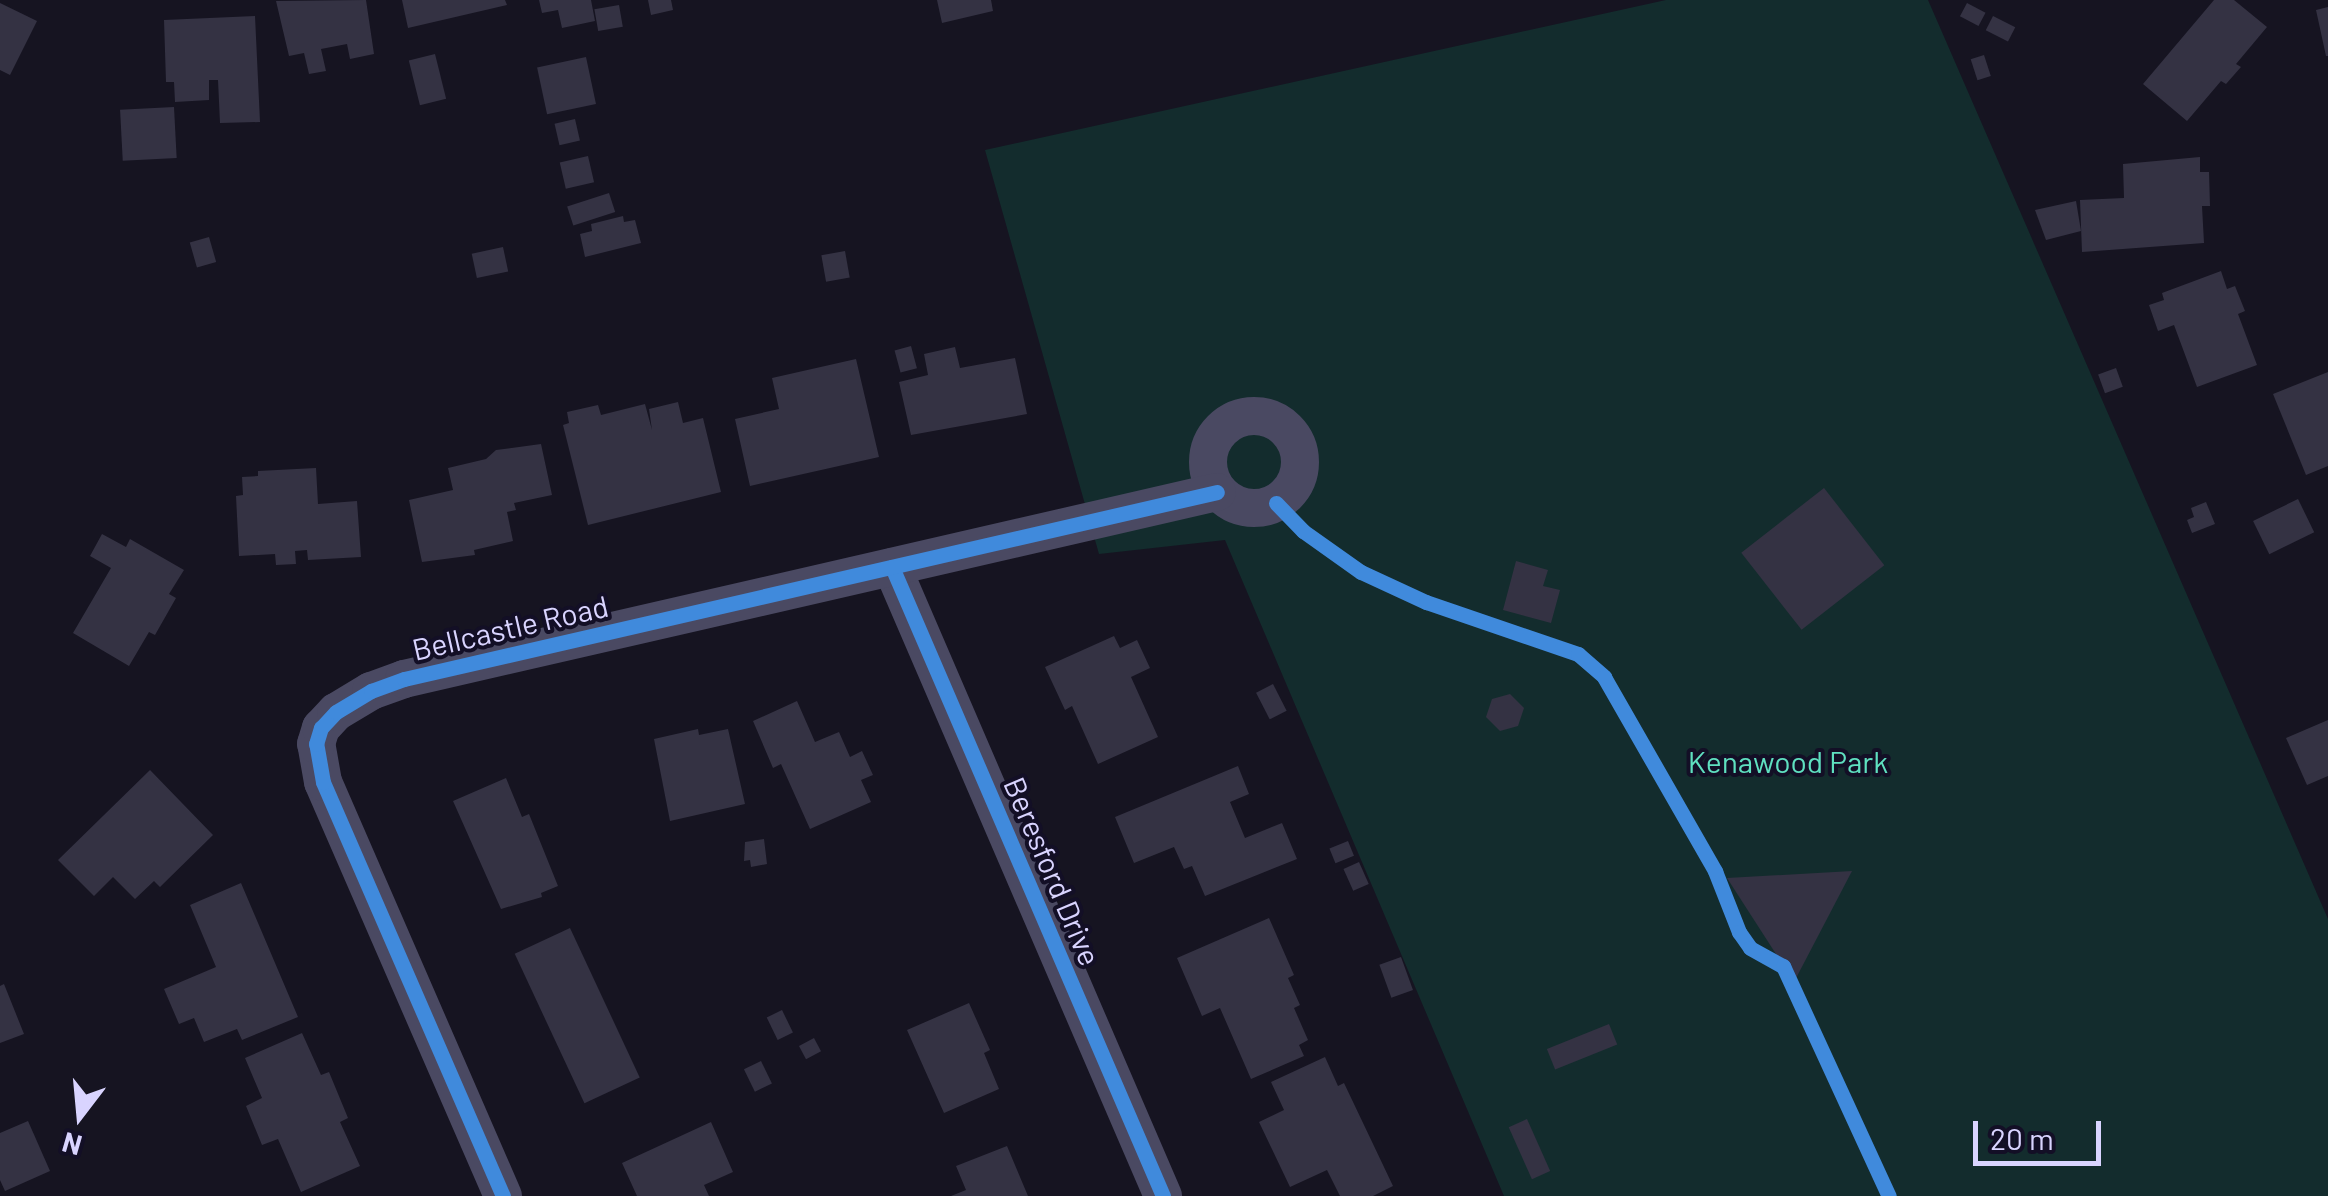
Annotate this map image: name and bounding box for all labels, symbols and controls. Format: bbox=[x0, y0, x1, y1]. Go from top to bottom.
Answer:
street label: Bellcastle Road bbox=[408, 587, 612, 667]
park label: Kenawood Park bbox=[1688, 743, 1888, 779]
street label: Beresford Drive bbox=[997, 771, 1109, 971]
north arrow bbox=[30, 1066, 130, 1166]
scale bar bbox=[1978, 1101, 2106, 1163]
text: 20 m bbox=[1990, 1120, 2054, 1156]
text: N bbox=[58, 1126, 85, 1164]

